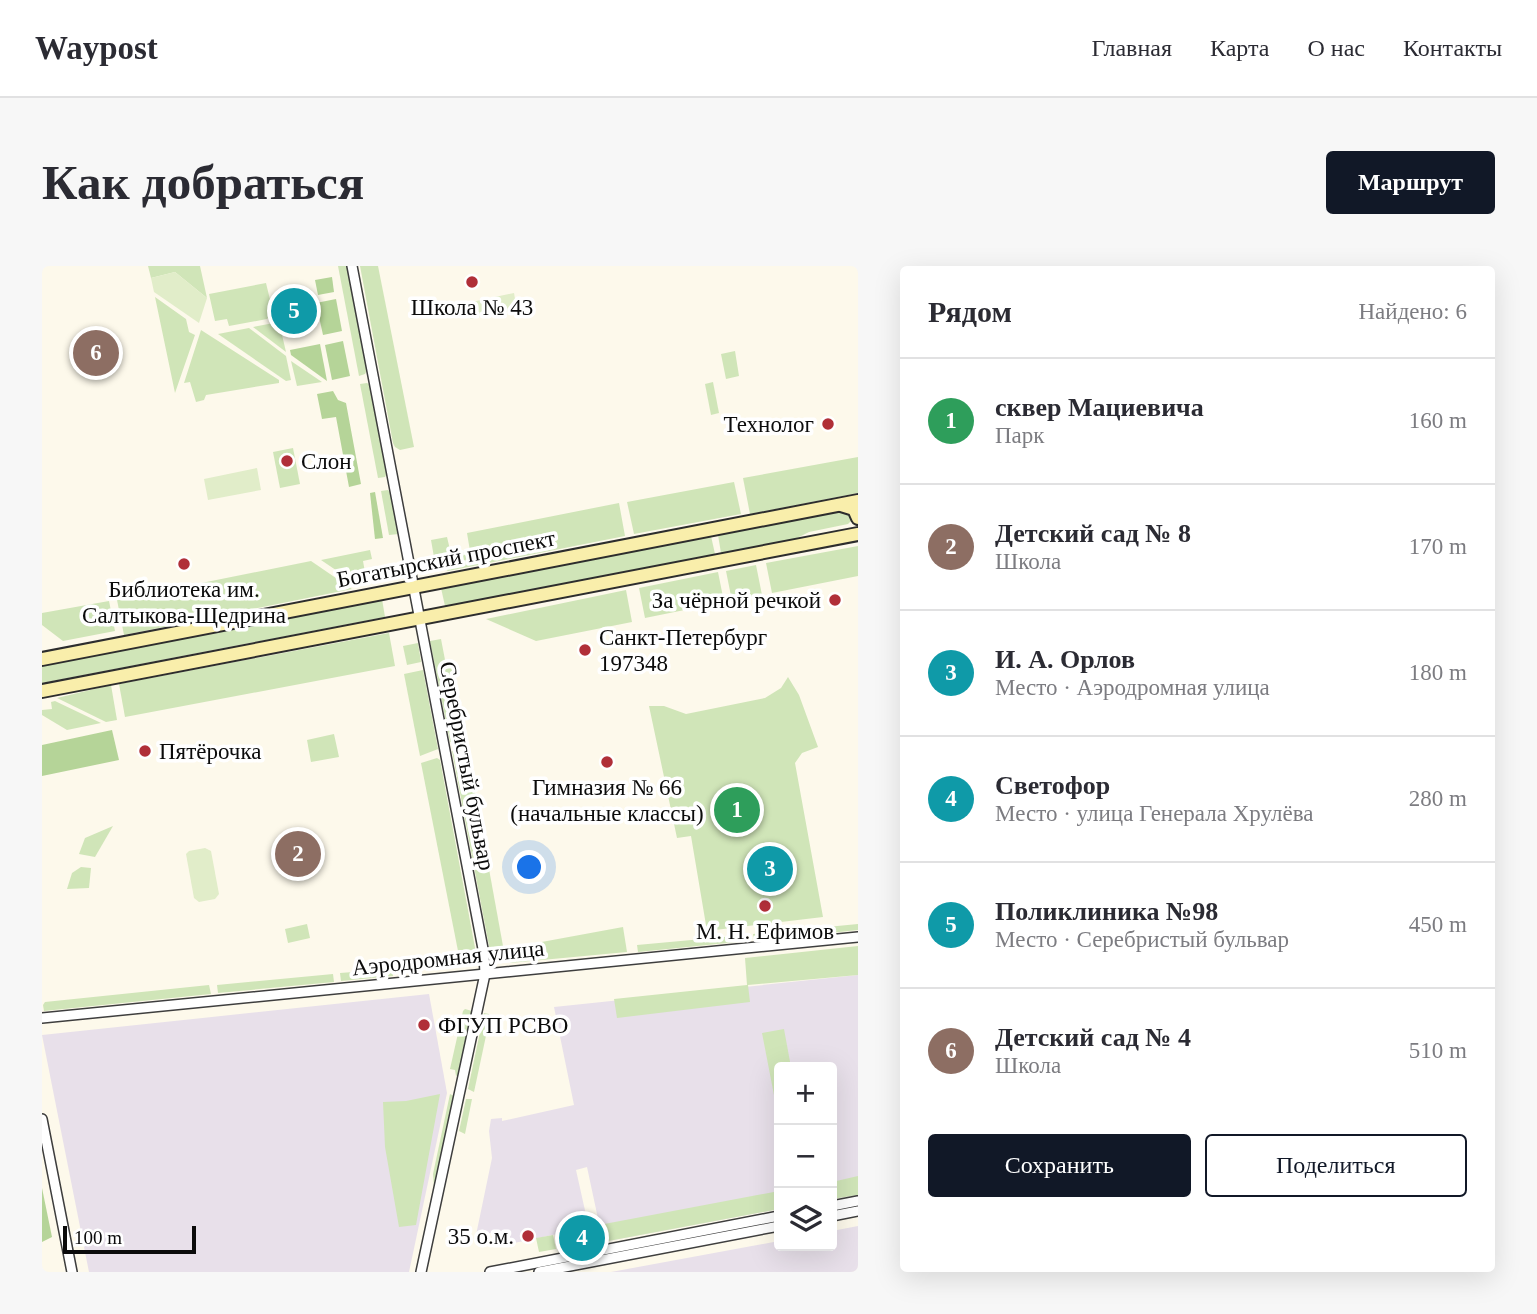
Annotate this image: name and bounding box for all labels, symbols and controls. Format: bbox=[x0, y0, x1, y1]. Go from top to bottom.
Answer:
text: Waypost bbox=[35, 30, 158, 66]
text: Главная bbox=[1091, 35, 1172, 61]
text: Карта bbox=[1210, 35, 1269, 61]
text: О нас bbox=[1307, 35, 1365, 61]
text: Контакты bbox=[1403, 35, 1502, 61]
button: Маршрут bbox=[1326, 151, 1495, 214]
text: Как добраться bbox=[42, 155, 364, 210]
marker: Школа № 43 bbox=[464, 274, 480, 290]
pin: 5 bbox=[271, 285, 317, 337]
place label: Школа № 43 bbox=[411, 295, 533, 320]
text: Рядом bbox=[928, 295, 1012, 328]
text: Найдено: 6 bbox=[1359, 299, 1467, 324]
pin: 6 bbox=[73, 327, 119, 379]
text: сквер Мациевича bbox=[995, 393, 1204, 422]
text: 1 bbox=[945, 408, 957, 433]
text: 160 m bbox=[1409, 408, 1467, 433]
place label: Технолог bbox=[724, 412, 814, 437]
marker: Технолог bbox=[820, 416, 836, 432]
text: Парк bbox=[995, 423, 1045, 448]
place label: Слон bbox=[301, 449, 352, 474]
marker: Слон bbox=[279, 453, 295, 469]
text: Детский сад № 8 bbox=[995, 519, 1191, 548]
street label: Богатырский проспект bbox=[335, 526, 557, 592]
text: 2 bbox=[945, 534, 957, 559]
text: 170 m bbox=[1409, 534, 1467, 559]
text: Школа bbox=[995, 549, 1061, 574]
marker: Библиотека им. Салтыкова-Щедрина bbox=[176, 556, 192, 572]
place label: Библиотека им. Салтыкова-Щедрина bbox=[82, 577, 286, 628]
place label: За чёрной речкой bbox=[652, 588, 821, 613]
marker: За чёрной речкой bbox=[827, 592, 843, 608]
place label: Санкт-Петербург 197348 bbox=[599, 625, 767, 676]
marker: Санкт-Петербург 197348 bbox=[577, 642, 593, 658]
text: И. А. Орлов bbox=[995, 645, 1135, 674]
street label: Серебристый бульвар bbox=[434, 659, 500, 873]
text: 3 bbox=[945, 660, 957, 685]
text: 180 m bbox=[1409, 660, 1467, 685]
text: Место · Аэродромная улица bbox=[995, 675, 1270, 700]
place label: Пятёрочка bbox=[159, 739, 261, 764]
marker: Пятёрочка bbox=[137, 743, 153, 759]
marker: Гимназия № 66 (начальные классы) bbox=[599, 754, 615, 770]
text: Светофор bbox=[995, 771, 1110, 800]
place label: Гимназия № 66 (начальные классы) bbox=[510, 775, 704, 826]
pin: 1 bbox=[714, 784, 760, 836]
text: 4 bbox=[945, 786, 957, 811]
text: 280 m bbox=[1409, 786, 1467, 811]
text: Место · улица Генерала Хрулёва bbox=[995, 801, 1313, 826]
pin: 2 bbox=[275, 828, 321, 880]
pin: 3 bbox=[747, 843, 793, 895]
your location bbox=[512, 850, 546, 884]
text: Поликлиника №98 bbox=[995, 897, 1218, 926]
marker: М. Н. Ефимов bbox=[757, 898, 773, 914]
text: 5 bbox=[945, 912, 957, 937]
text: 450 m bbox=[1409, 912, 1467, 937]
place label: М. Н. Ефимов bbox=[696, 919, 834, 944]
text: Место · Серебристый бульвар bbox=[995, 927, 1289, 952]
street label: Аэродромная улица bbox=[351, 935, 545, 981]
place label: ФГУП РСВО bbox=[438, 1013, 568, 1038]
marker: ФГУП РСВО bbox=[416, 1017, 432, 1033]
text: Детский сад № 4 bbox=[995, 1023, 1191, 1052]
text: 6 bbox=[945, 1038, 957, 1063]
text: 510 m bbox=[1409, 1038, 1467, 1063]
text: Школа bbox=[995, 1053, 1061, 1078]
map controls bbox=[774, 1062, 837, 1251]
button: + bbox=[774, 1062, 837, 1125]
button: − bbox=[774, 1125, 837, 1188]
button: Сохранить bbox=[928, 1134, 1191, 1197]
button: Поделиться bbox=[1205, 1134, 1467, 1197]
button: layers bbox=[774, 1188, 837, 1251]
pin: 4 bbox=[559, 1212, 605, 1264]
scale bar bbox=[63, 1223, 196, 1255]
place label: 35 о.м. bbox=[448, 1224, 514, 1249]
text: 100 m bbox=[74, 1227, 122, 1248]
marker: 35 о.м. bbox=[520, 1228, 536, 1244]

